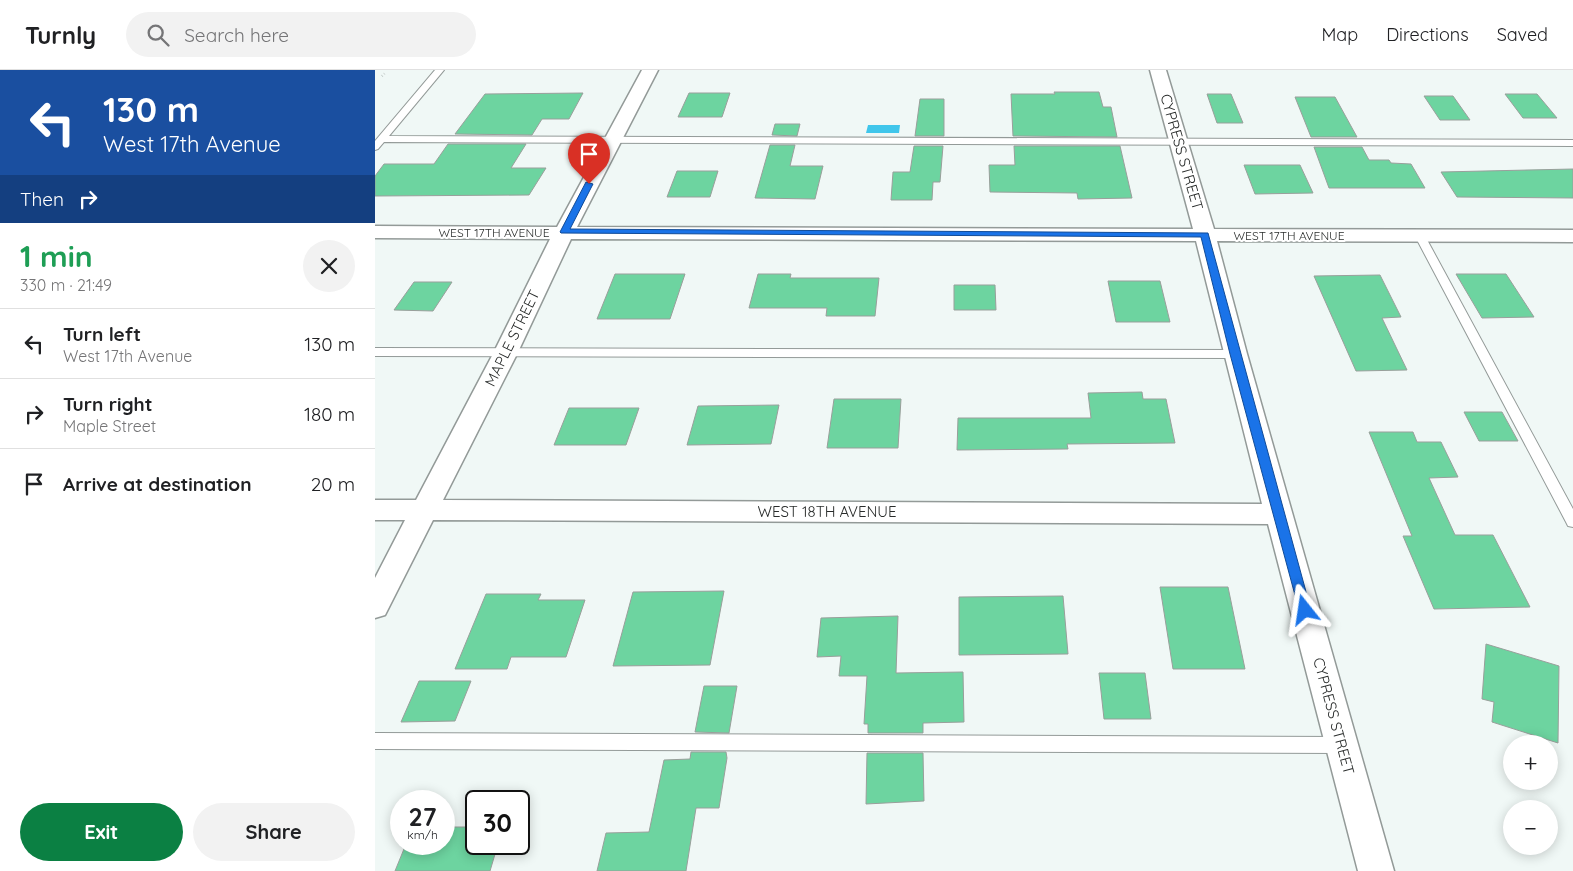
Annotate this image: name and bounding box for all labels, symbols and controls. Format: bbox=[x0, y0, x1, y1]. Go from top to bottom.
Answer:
search box bbox=[126, 12, 476, 57]
text: Turnly bbox=[25, 20, 96, 50]
icon: search bbox=[144, 21, 172, 49]
text: Search here bbox=[184, 23, 289, 47]
text: Map bbox=[1321, 23, 1358, 46]
text: Directions bbox=[1386, 23, 1469, 46]
text: Saved bbox=[1497, 23, 1548, 46]
text: 130 m bbox=[103, 87, 199, 131]
icon: left bbox=[20, 90, 85, 155]
street label: CYPRESS STREET bbox=[1156, 92, 1208, 212]
text: West 17th Avenue bbox=[103, 130, 281, 158]
pin bbox=[568, 133, 610, 184]
icon: arrive bbox=[575, 140, 603, 168]
icon: right bbox=[74, 185, 102, 213]
text: Then bbox=[20, 187, 64, 211]
street label: WEST 17TH AVENUE bbox=[438, 225, 550, 240]
street label: WEST 17TH AVENUE bbox=[1233, 228, 1345, 243]
text: 1 min bbox=[20, 237, 93, 275]
button: close bbox=[303, 240, 355, 292]
text: 330 m · 21:49 bbox=[20, 275, 112, 295]
street label: MAPLE STREET bbox=[480, 287, 544, 389]
text: Turn left bbox=[63, 322, 141, 346]
icon: left bbox=[20, 330, 48, 358]
text: 130 m bbox=[304, 332, 355, 356]
text: West 17th Avenue bbox=[63, 346, 192, 366]
text: Turn right bbox=[63, 392, 152, 416]
icon: right bbox=[20, 400, 48, 428]
text: 180 m bbox=[304, 402, 355, 426]
text: Maple Street bbox=[63, 416, 156, 436]
icon: arrive bbox=[20, 470, 48, 498]
text: Arrive at destination bbox=[63, 472, 252, 496]
text: 20 m bbox=[311, 472, 355, 496]
street label: WEST 18TH AVENUE bbox=[757, 502, 897, 521]
position arrow bbox=[1278, 583, 1330, 635]
street label: CYPRESS STREET bbox=[1309, 655, 1359, 777]
map controls bbox=[1503, 735, 1558, 855]
button: + bbox=[1503, 735, 1558, 790]
speed limit sign: 30 bbox=[465, 790, 530, 855]
button: − bbox=[1503, 800, 1558, 855]
text: 27 bbox=[409, 801, 436, 832]
button: Exit bbox=[20, 803, 183, 861]
button: Share bbox=[193, 803, 355, 861]
text: km/h bbox=[407, 827, 438, 842]

